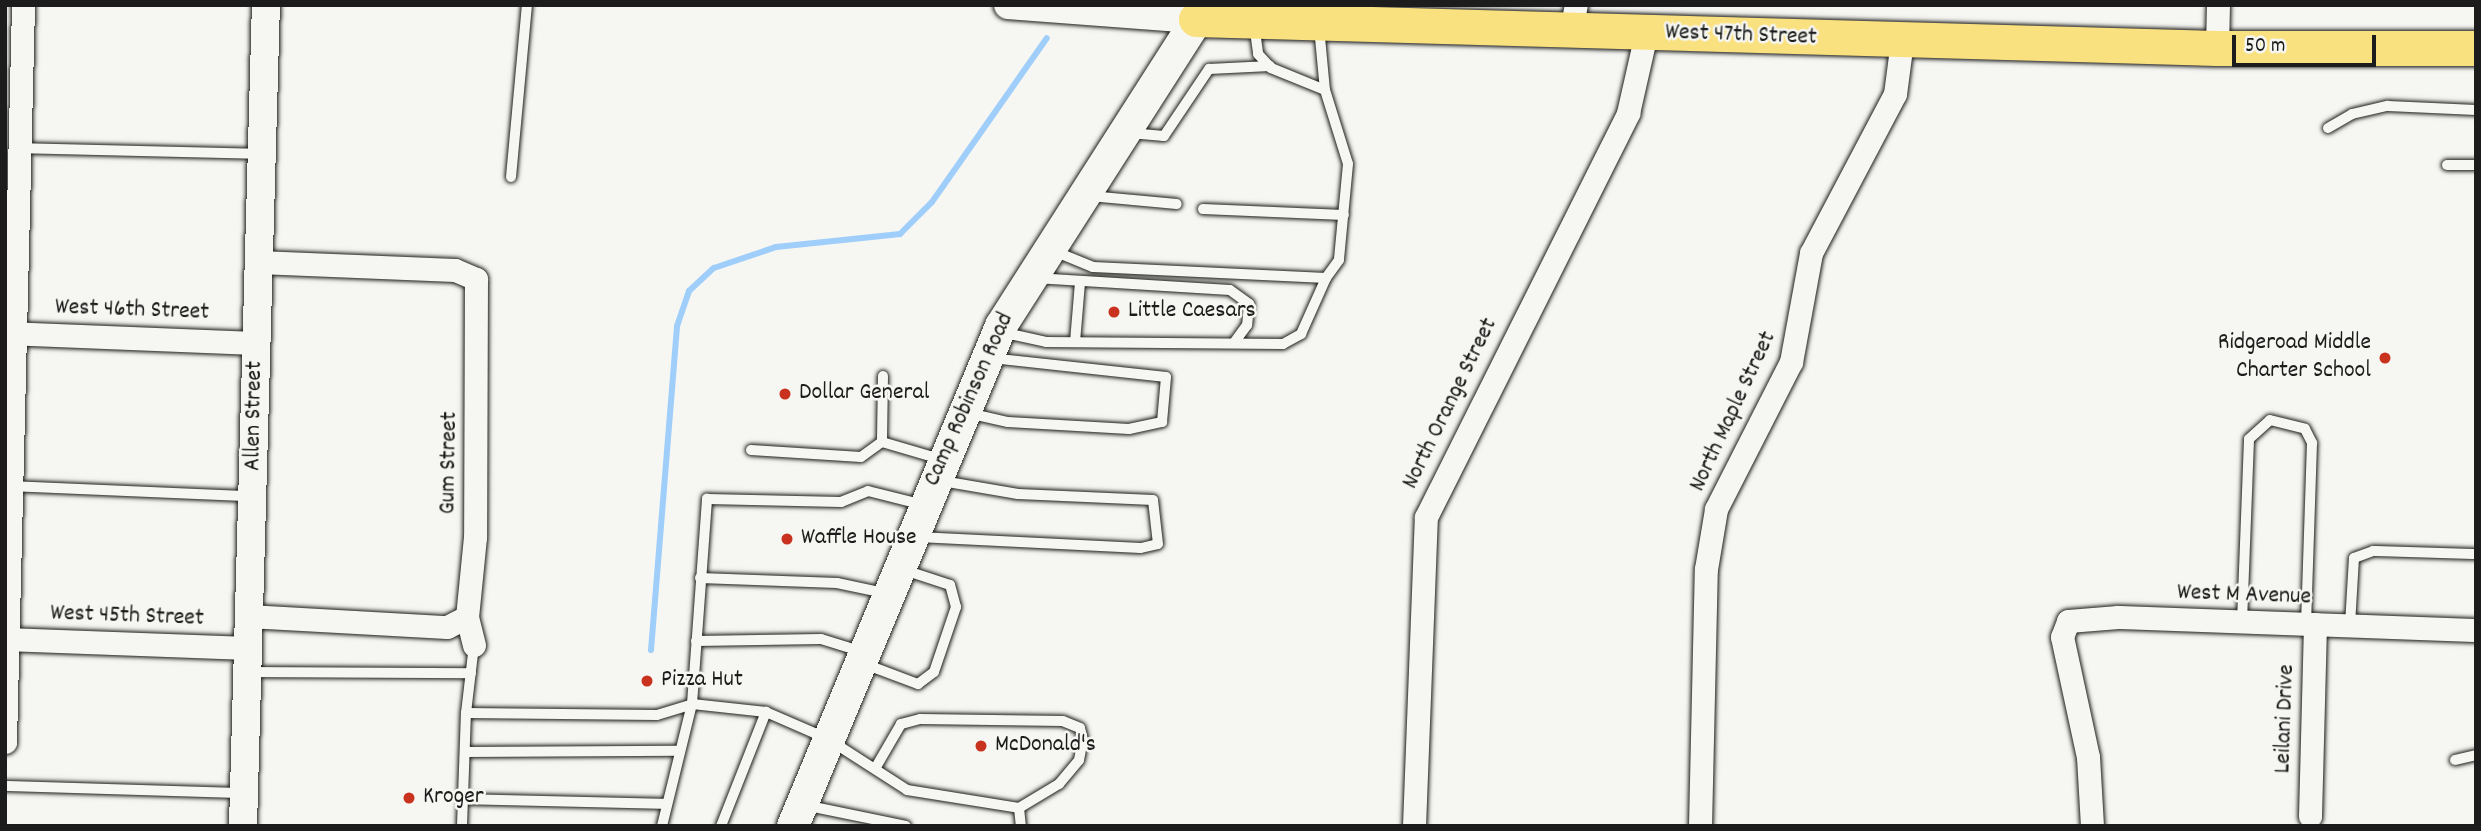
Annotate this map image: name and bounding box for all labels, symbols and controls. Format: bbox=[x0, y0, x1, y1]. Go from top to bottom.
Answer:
street label: West 47th Street bbox=[1665, 19, 1817, 53]
scale bar bbox=[2236, 21, 2380, 65]
text: 50 m bbox=[2245, 32, 2285, 62]
street label: West 46th Street bbox=[54, 294, 210, 328]
place label: Little Caesars bbox=[1128, 298, 1256, 326]
marker: Little Caesars bbox=[1106, 304, 1122, 320]
street label: Camp Robinson Road bbox=[919, 309, 1021, 491]
street label: North Orange Street bbox=[1397, 314, 1505, 494]
street label: North Maple Street bbox=[1684, 327, 1784, 497]
place label: Ridgeroad Middle Charter School bbox=[2218, 330, 2371, 386]
marker: Ridgeroad Middle Charter School bbox=[2377, 350, 2393, 366]
street label: Allen Street bbox=[240, 361, 270, 471]
place label: Dollar General bbox=[799, 380, 929, 408]
marker: Dollar General bbox=[777, 386, 793, 402]
street label: Gum Street bbox=[435, 411, 465, 515]
place label: Waffle House bbox=[801, 525, 917, 553]
marker: Waffle House bbox=[779, 531, 795, 547]
street label: West M Avenue bbox=[2177, 579, 2311, 613]
street label: West 45th Street bbox=[50, 600, 204, 634]
street label: Leilani Drive bbox=[2270, 664, 2302, 774]
place label: Pizza Hut bbox=[661, 667, 743, 695]
marker: Pizza Hut bbox=[639, 673, 655, 689]
place label: McDonald's bbox=[995, 732, 1096, 760]
marker: McDonald's bbox=[973, 738, 989, 754]
place label: Kroger bbox=[423, 784, 484, 812]
marker: Kroger bbox=[401, 790, 417, 806]

